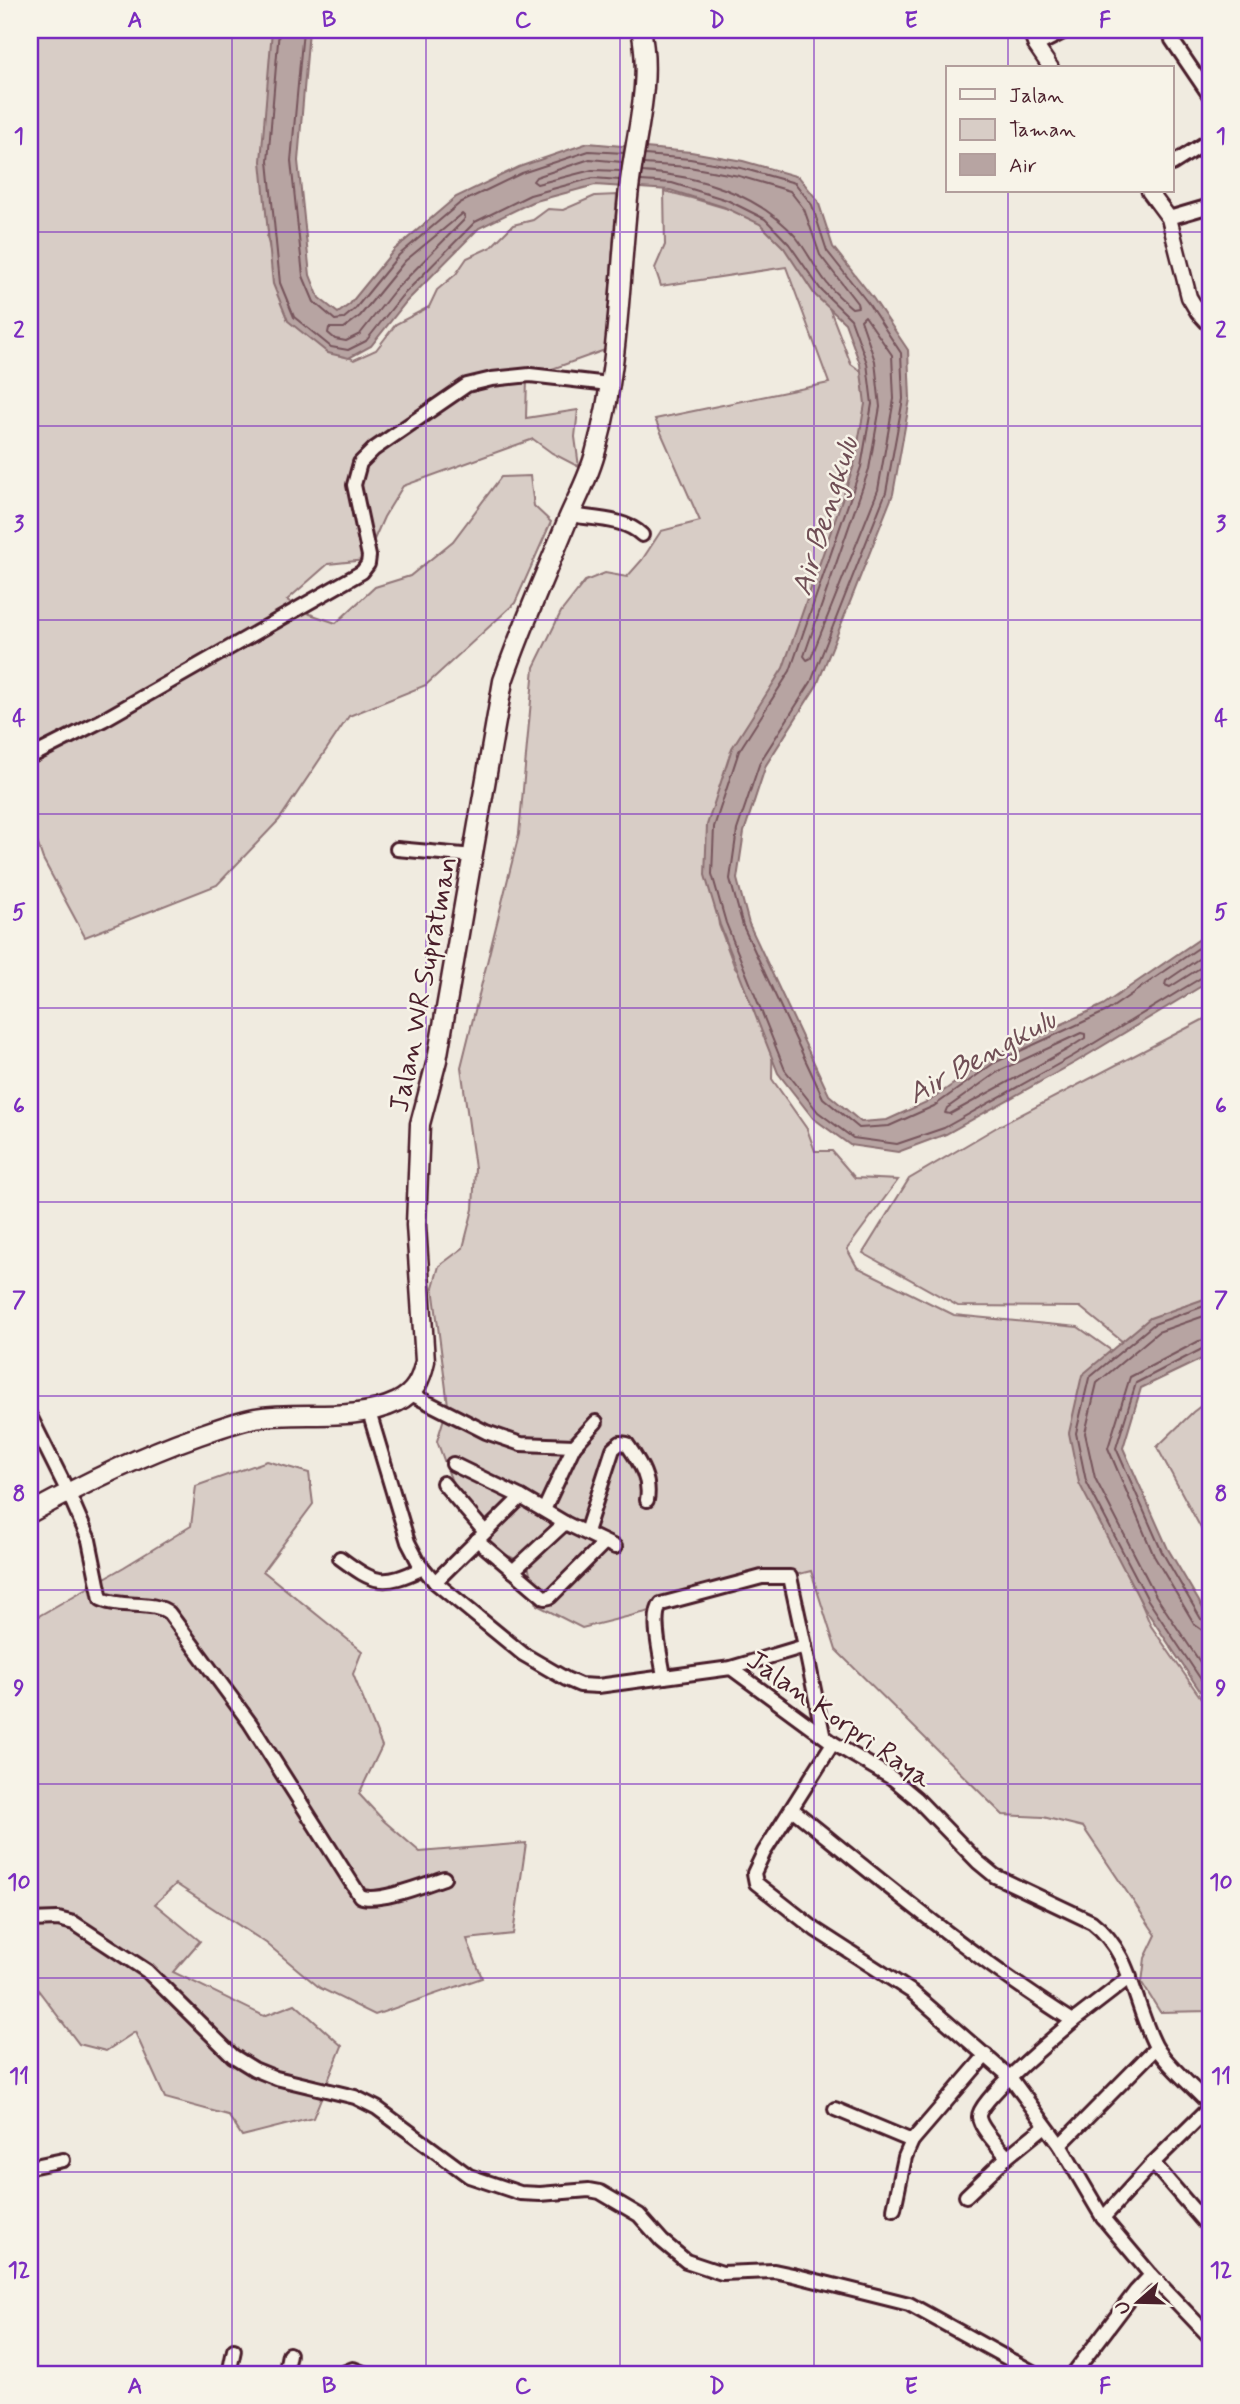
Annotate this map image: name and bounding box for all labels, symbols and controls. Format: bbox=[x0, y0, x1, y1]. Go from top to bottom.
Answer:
text: A bbox=[127, 6, 143, 36]
text: B bbox=[322, 6, 337, 36]
text: C bbox=[515, 6, 532, 36]
text: D bbox=[709, 6, 725, 36]
text: E bbox=[904, 6, 918, 36]
text: F bbox=[1099, 6, 1111, 36]
legend bbox=[946, 66, 1174, 192]
text: Jalan bbox=[1009, 82, 1064, 110]
text: Taman bbox=[1009, 116, 1076, 144]
text: 1 bbox=[14, 122, 24, 152]
text: 1 bbox=[1216, 122, 1226, 152]
text: Air bbox=[1009, 152, 1037, 180]
text: 2 bbox=[13, 316, 25, 346]
text: 2 bbox=[1215, 316, 1227, 346]
water label: Air Bengkulu bbox=[783, 431, 869, 601]
text: 3 bbox=[14, 510, 25, 540]
text: 3 bbox=[1216, 510, 1227, 540]
text: 4 bbox=[12, 704, 26, 734]
text: 4 bbox=[1214, 704, 1228, 734]
street label: Jalan WR Supratman bbox=[381, 853, 467, 1116]
text: 5 bbox=[12, 898, 26, 928]
text: 5 bbox=[1214, 898, 1228, 928]
water label: Air Bengkulu bbox=[901, 1000, 1065, 1115]
text: 6 bbox=[13, 1092, 25, 1122]
text: 6 bbox=[1215, 1092, 1227, 1122]
text: 7 bbox=[12, 1286, 26, 1316]
text: 7 bbox=[1214, 1286, 1228, 1316]
text: 8 bbox=[13, 1480, 25, 1510]
text: 8 bbox=[1215, 1480, 1227, 1510]
street label: Jalan Korpri Raya bbox=[739, 1642, 939, 1798]
text: 9 bbox=[13, 1674, 25, 1704]
text: 9 bbox=[1215, 1674, 1227, 1704]
text: 10 bbox=[7, 1868, 31, 1898]
text: 10 bbox=[1209, 1868, 1233, 1898]
text: 11 bbox=[9, 2062, 29, 2092]
text: 11 bbox=[1211, 2062, 1231, 2092]
text: 12 bbox=[8, 2256, 30, 2286]
text: 12 bbox=[1210, 2256, 1232, 2286]
north arrow bbox=[1104, 2268, 1174, 2338]
text: U bbox=[1110, 2297, 1137, 2317]
text: A bbox=[127, 2372, 143, 2402]
text: B bbox=[322, 2372, 337, 2402]
text: C bbox=[515, 2372, 532, 2402]
text: D bbox=[709, 2372, 725, 2402]
text: E bbox=[904, 2372, 918, 2402]
text: F bbox=[1099, 2372, 1111, 2402]

